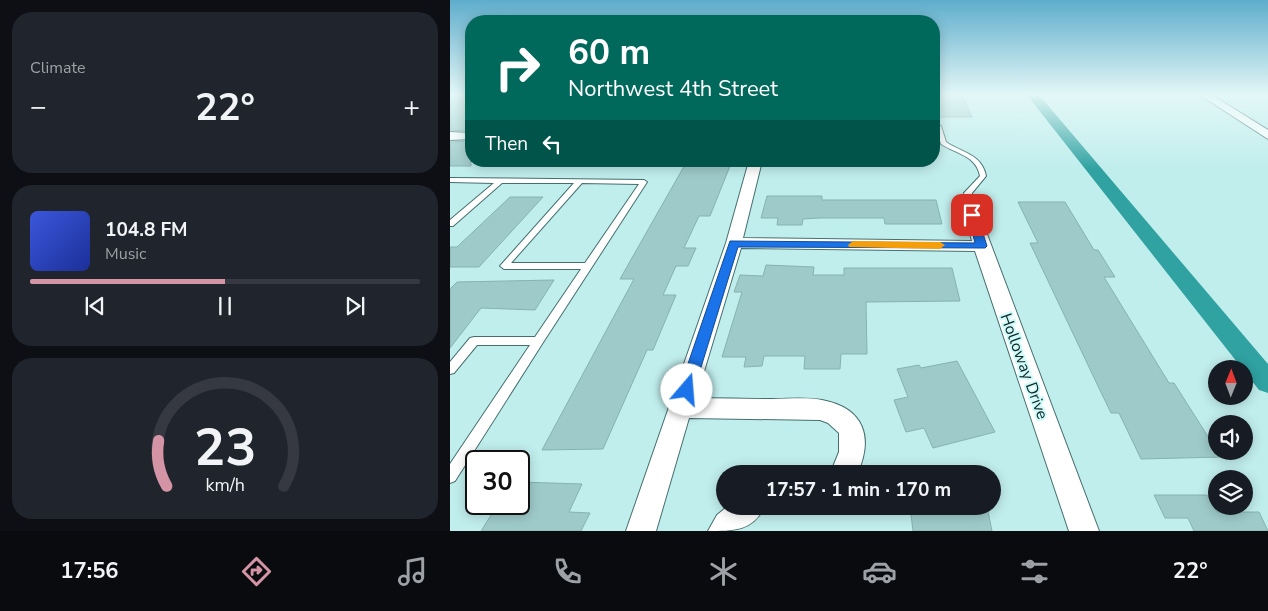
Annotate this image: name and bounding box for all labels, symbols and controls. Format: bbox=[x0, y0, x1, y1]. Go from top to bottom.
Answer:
text: 60 m bbox=[568, 29, 650, 76]
icon: right bbox=[485, 35, 550, 100]
text: Climate bbox=[30, 57, 85, 79]
text: Northwest 4th Street bbox=[568, 74, 778, 104]
text: 22° bbox=[195, 82, 255, 133]
text: − bbox=[30, 88, 47, 126]
text: + bbox=[403, 88, 420, 126]
icon: left bbox=[538, 130, 566, 158]
text: Then bbox=[485, 131, 528, 157]
pin bbox=[951, 194, 993, 236]
icon: arrive bbox=[958, 201, 986, 229]
text: 104.8 FM bbox=[105, 217, 188, 243]
text: Music bbox=[105, 243, 146, 265]
icon: previous bbox=[81, 292, 109, 320]
icon: pause bbox=[211, 292, 239, 320]
icon: next bbox=[341, 292, 369, 320]
street label: Holloway Drive bbox=[995, 310, 1053, 422]
north arrow bbox=[1208, 360, 1252, 405]
map controls bbox=[1208, 360, 1253, 515]
position arrow bbox=[660, 363, 712, 415]
text: 23 bbox=[194, 412, 256, 483]
button: sound bbox=[1208, 415, 1253, 460]
speed limit sign: 30 bbox=[465, 450, 530, 515]
button: layers bbox=[1208, 470, 1253, 515]
text: km/h bbox=[205, 473, 245, 497]
text: 17:57 · 1 min · 170 m bbox=[766, 477, 951, 503]
icon: directions bbox=[239, 554, 274, 589]
icon: music bbox=[395, 554, 430, 589]
icon: phone bbox=[550, 554, 585, 589]
icon: climate bbox=[706, 554, 741, 589]
icon: car bbox=[862, 554, 897, 589]
icon: filters bbox=[1017, 554, 1052, 589]
text: 17:56 bbox=[60, 556, 119, 586]
text: 22° bbox=[1173, 556, 1208, 586]

